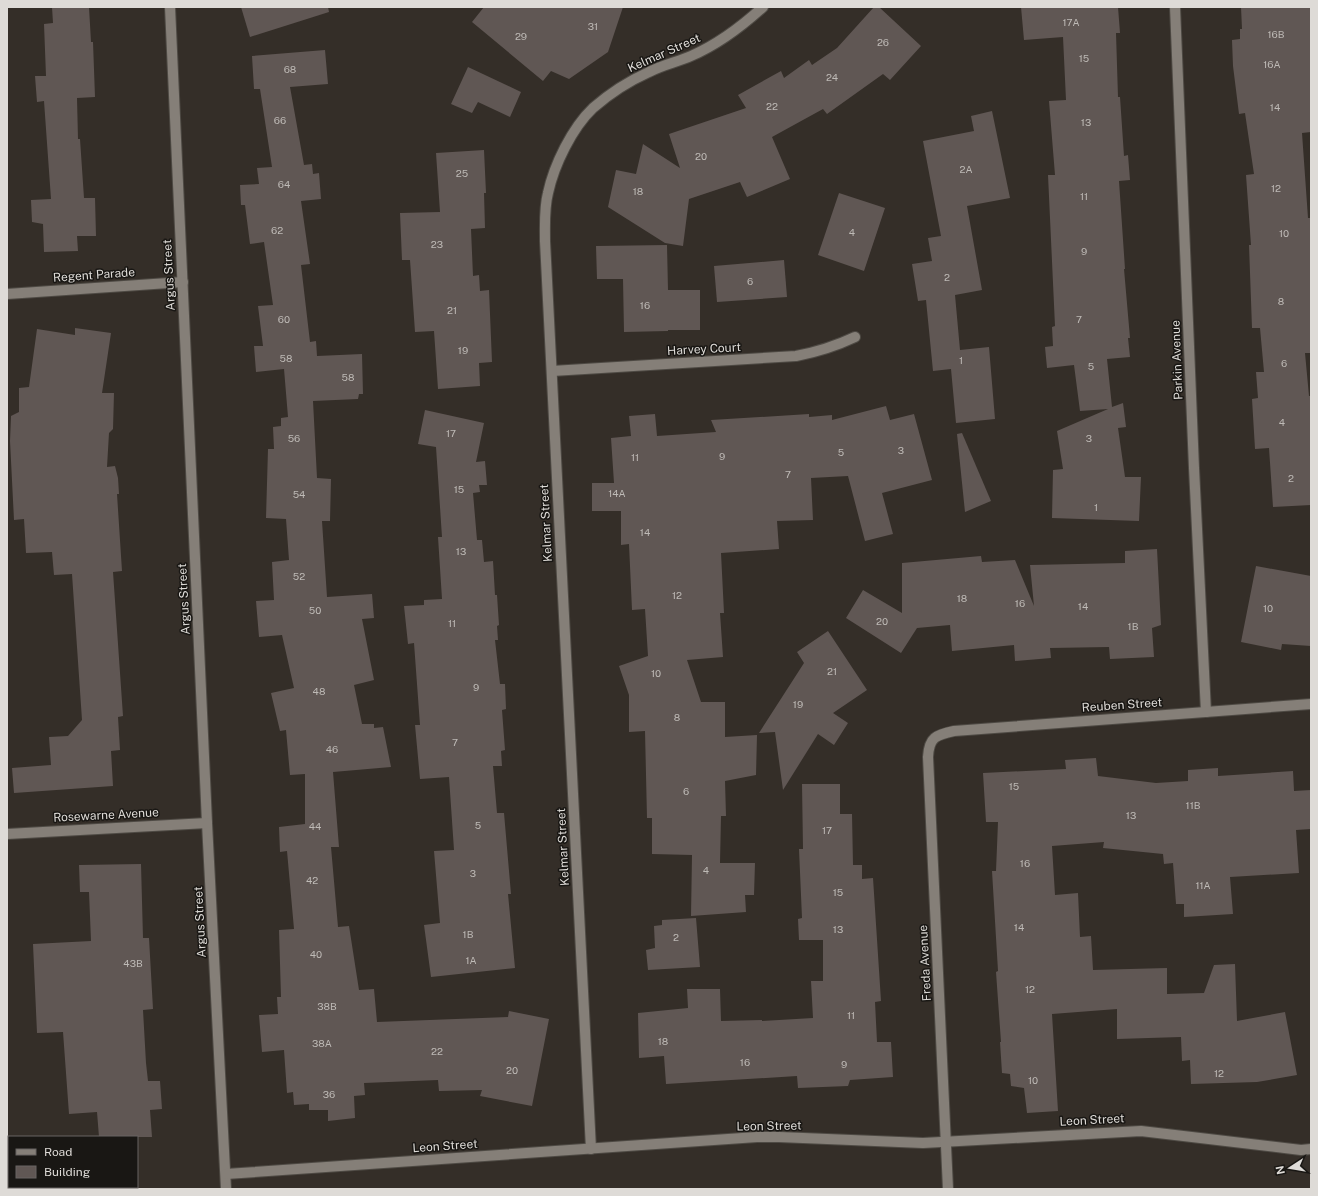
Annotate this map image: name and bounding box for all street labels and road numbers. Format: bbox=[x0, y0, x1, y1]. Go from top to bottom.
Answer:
street label: Kelmar Street bbox=[626, 31, 703, 75]
street label: Argus Street bbox=[160, 239, 178, 311]
street label: Regent Parade bbox=[52, 265, 136, 285]
street label: Parkin Avenue bbox=[1169, 320, 1185, 400]
street label: Harvey Court bbox=[667, 340, 742, 358]
street label: Kelmar Street bbox=[537, 483, 555, 562]
street label: Argus Street bbox=[175, 563, 193, 635]
street label: Reuben Street bbox=[1081, 695, 1163, 715]
street label: Rosewarne Avenue bbox=[53, 805, 159, 825]
street label: Kelmar Street bbox=[554, 807, 572, 886]
street label: Argus Street bbox=[191, 886, 209, 958]
street label: Freda Avenue bbox=[916, 924, 934, 1002]
street label: Leon Street bbox=[1059, 1111, 1125, 1129]
street label: Leon Street bbox=[736, 1118, 802, 1134]
street label: Leon Street bbox=[412, 1137, 478, 1155]

